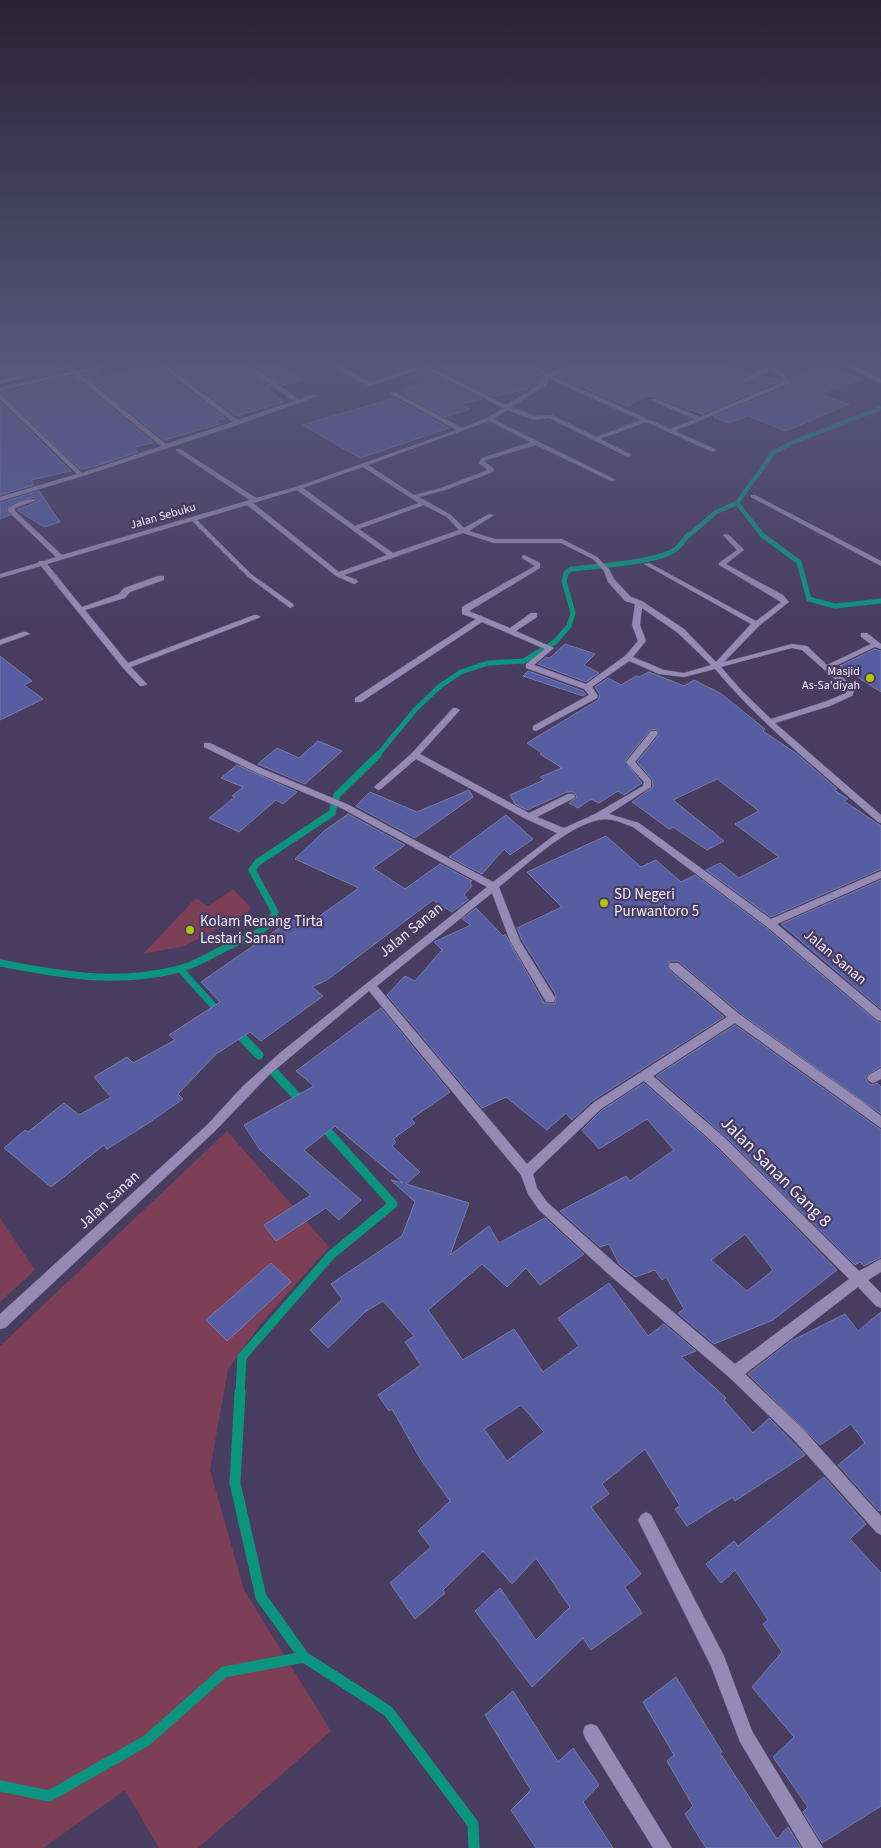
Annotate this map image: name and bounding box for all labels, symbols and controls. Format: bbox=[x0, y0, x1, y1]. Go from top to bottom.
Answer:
street label: Jalan Sebuku bbox=[128, 498, 198, 534]
place label: Masjid As-Sa'diyah bbox=[802, 663, 860, 694]
marker: Masjid As-Sa'diyah bbox=[864, 672, 876, 684]
place label: SD Negeri Purwantoro 5 bbox=[614, 884, 699, 922]
marker: SD Negeri Purwantoro 5 bbox=[598, 897, 610, 909]
street label: Jalan Sanan bbox=[375, 898, 447, 962]
place label: Kolam Renang Tirta Lestari Sanan bbox=[200, 911, 323, 949]
marker: Kolam Renang Tirta Lestari Sanan bbox=[184, 924, 196, 936]
street label: Jalan Sanan bbox=[799, 924, 871, 990]
street label: Jalan Sanan Gang 8 bbox=[715, 1111, 837, 1233]
street label: Jalan Sanan bbox=[74, 1166, 144, 1234]

